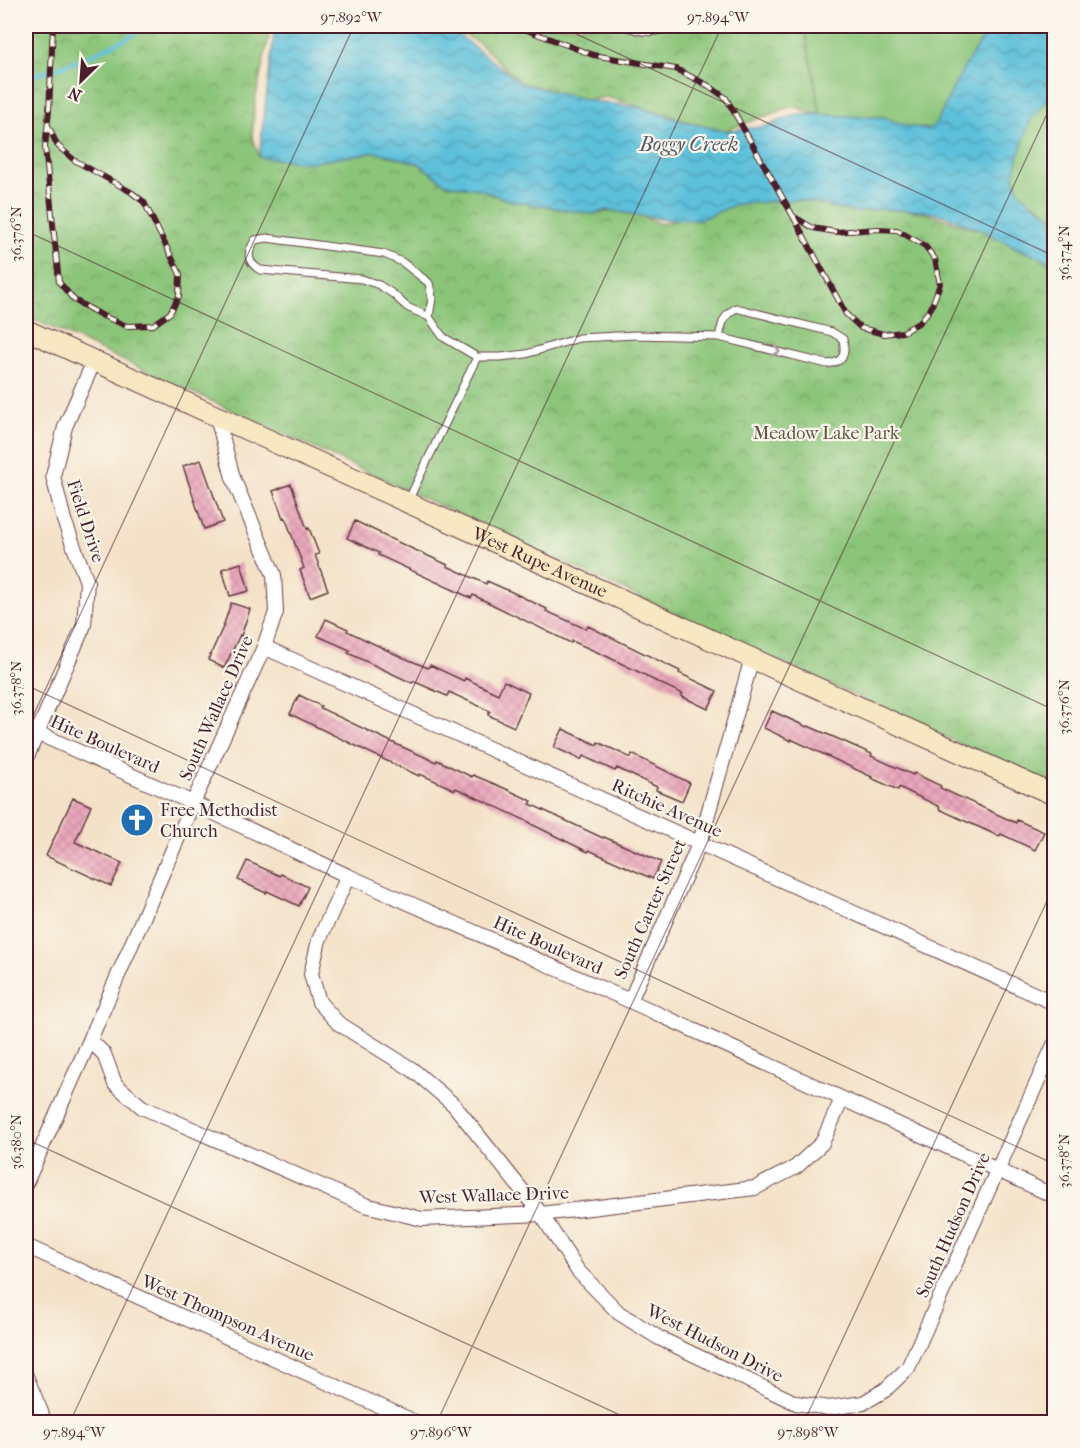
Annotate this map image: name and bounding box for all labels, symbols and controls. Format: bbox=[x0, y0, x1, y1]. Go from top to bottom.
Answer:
text: 97.892°W bbox=[320, 8, 383, 26]
text: 97.894°W bbox=[687, 8, 750, 26]
north arrow bbox=[51, 51, 111, 111]
text: N bbox=[65, 83, 84, 105]
water label: Boggy Creek bbox=[638, 133, 739, 156]
text: 36.376°N bbox=[7, 206, 25, 262]
text: 36.374°N bbox=[1055, 224, 1073, 281]
one-way arrow bbox=[770, 344, 780, 357]
park label: Meadow Lake Park bbox=[753, 423, 900, 444]
street label: Field Drive bbox=[62, 477, 109, 565]
street label: West Rupe Avenue bbox=[468, 523, 611, 603]
street label: South Wallace Drive bbox=[175, 632, 258, 784]
text: 36.378°N bbox=[7, 660, 25, 715]
text: 36.376°N bbox=[1055, 679, 1073, 735]
street label: Hite Boulevard bbox=[47, 711, 163, 778]
street label: Ritchie Avenue bbox=[608, 775, 725, 842]
place label: Free Methodist Church bbox=[160, 800, 278, 842]
church icon: Free Methodist Church bbox=[119, 802, 155, 838]
street label: South Carter Street bbox=[610, 835, 691, 983]
street label: Hite Boulevard bbox=[490, 912, 606, 979]
text: 36.380°N bbox=[7, 1113, 25, 1170]
text: 36.378°N bbox=[1055, 1133, 1073, 1188]
street label: South Hudson Drive bbox=[912, 1149, 995, 1301]
street label: West Wallace Drive bbox=[418, 1182, 569, 1209]
street label: West Thompson Avenue bbox=[137, 1270, 317, 1366]
street label: West Hudson Drive bbox=[642, 1300, 787, 1387]
text: 97.894°W bbox=[43, 1423, 106, 1441]
text: 97.896°W bbox=[410, 1423, 473, 1441]
text: 97.898°W bbox=[778, 1423, 840, 1441]

